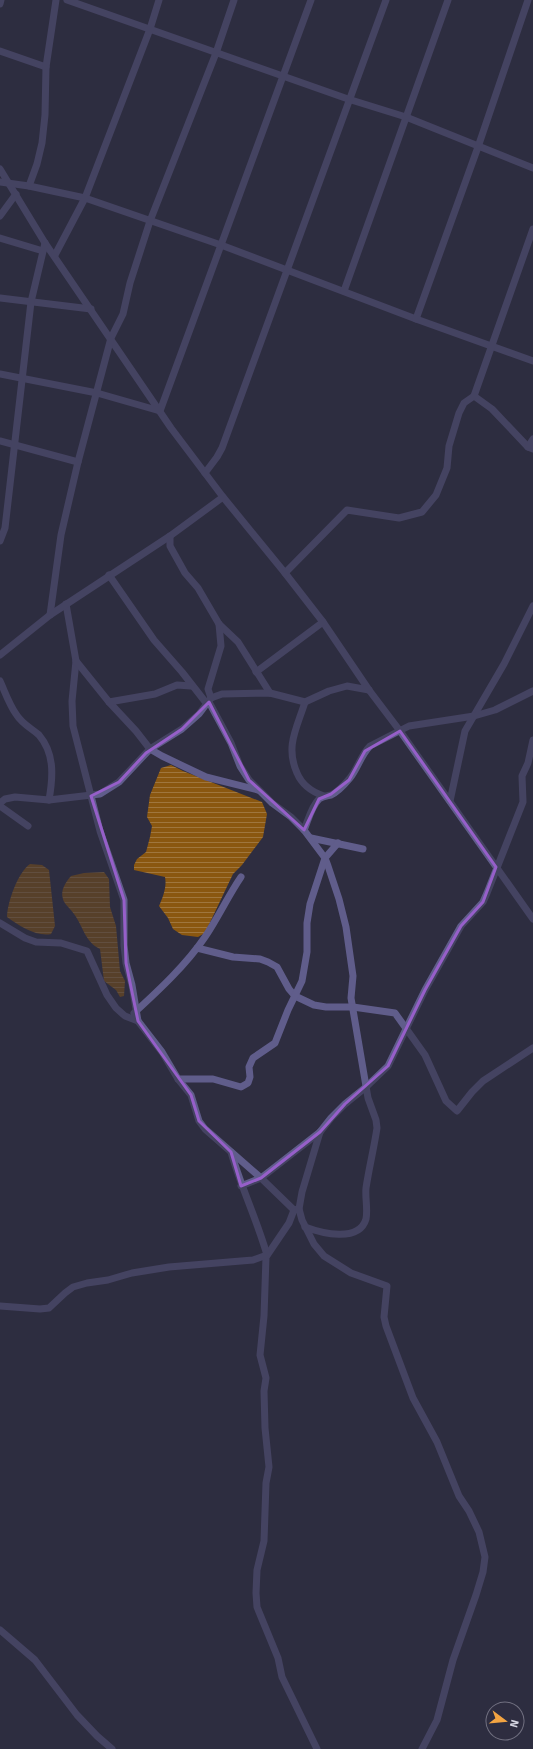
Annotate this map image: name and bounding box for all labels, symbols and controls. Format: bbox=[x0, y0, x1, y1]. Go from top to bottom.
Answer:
north arrow bbox=[485, 1701, 525, 1741]
text: N bbox=[507, 1718, 521, 1729]

